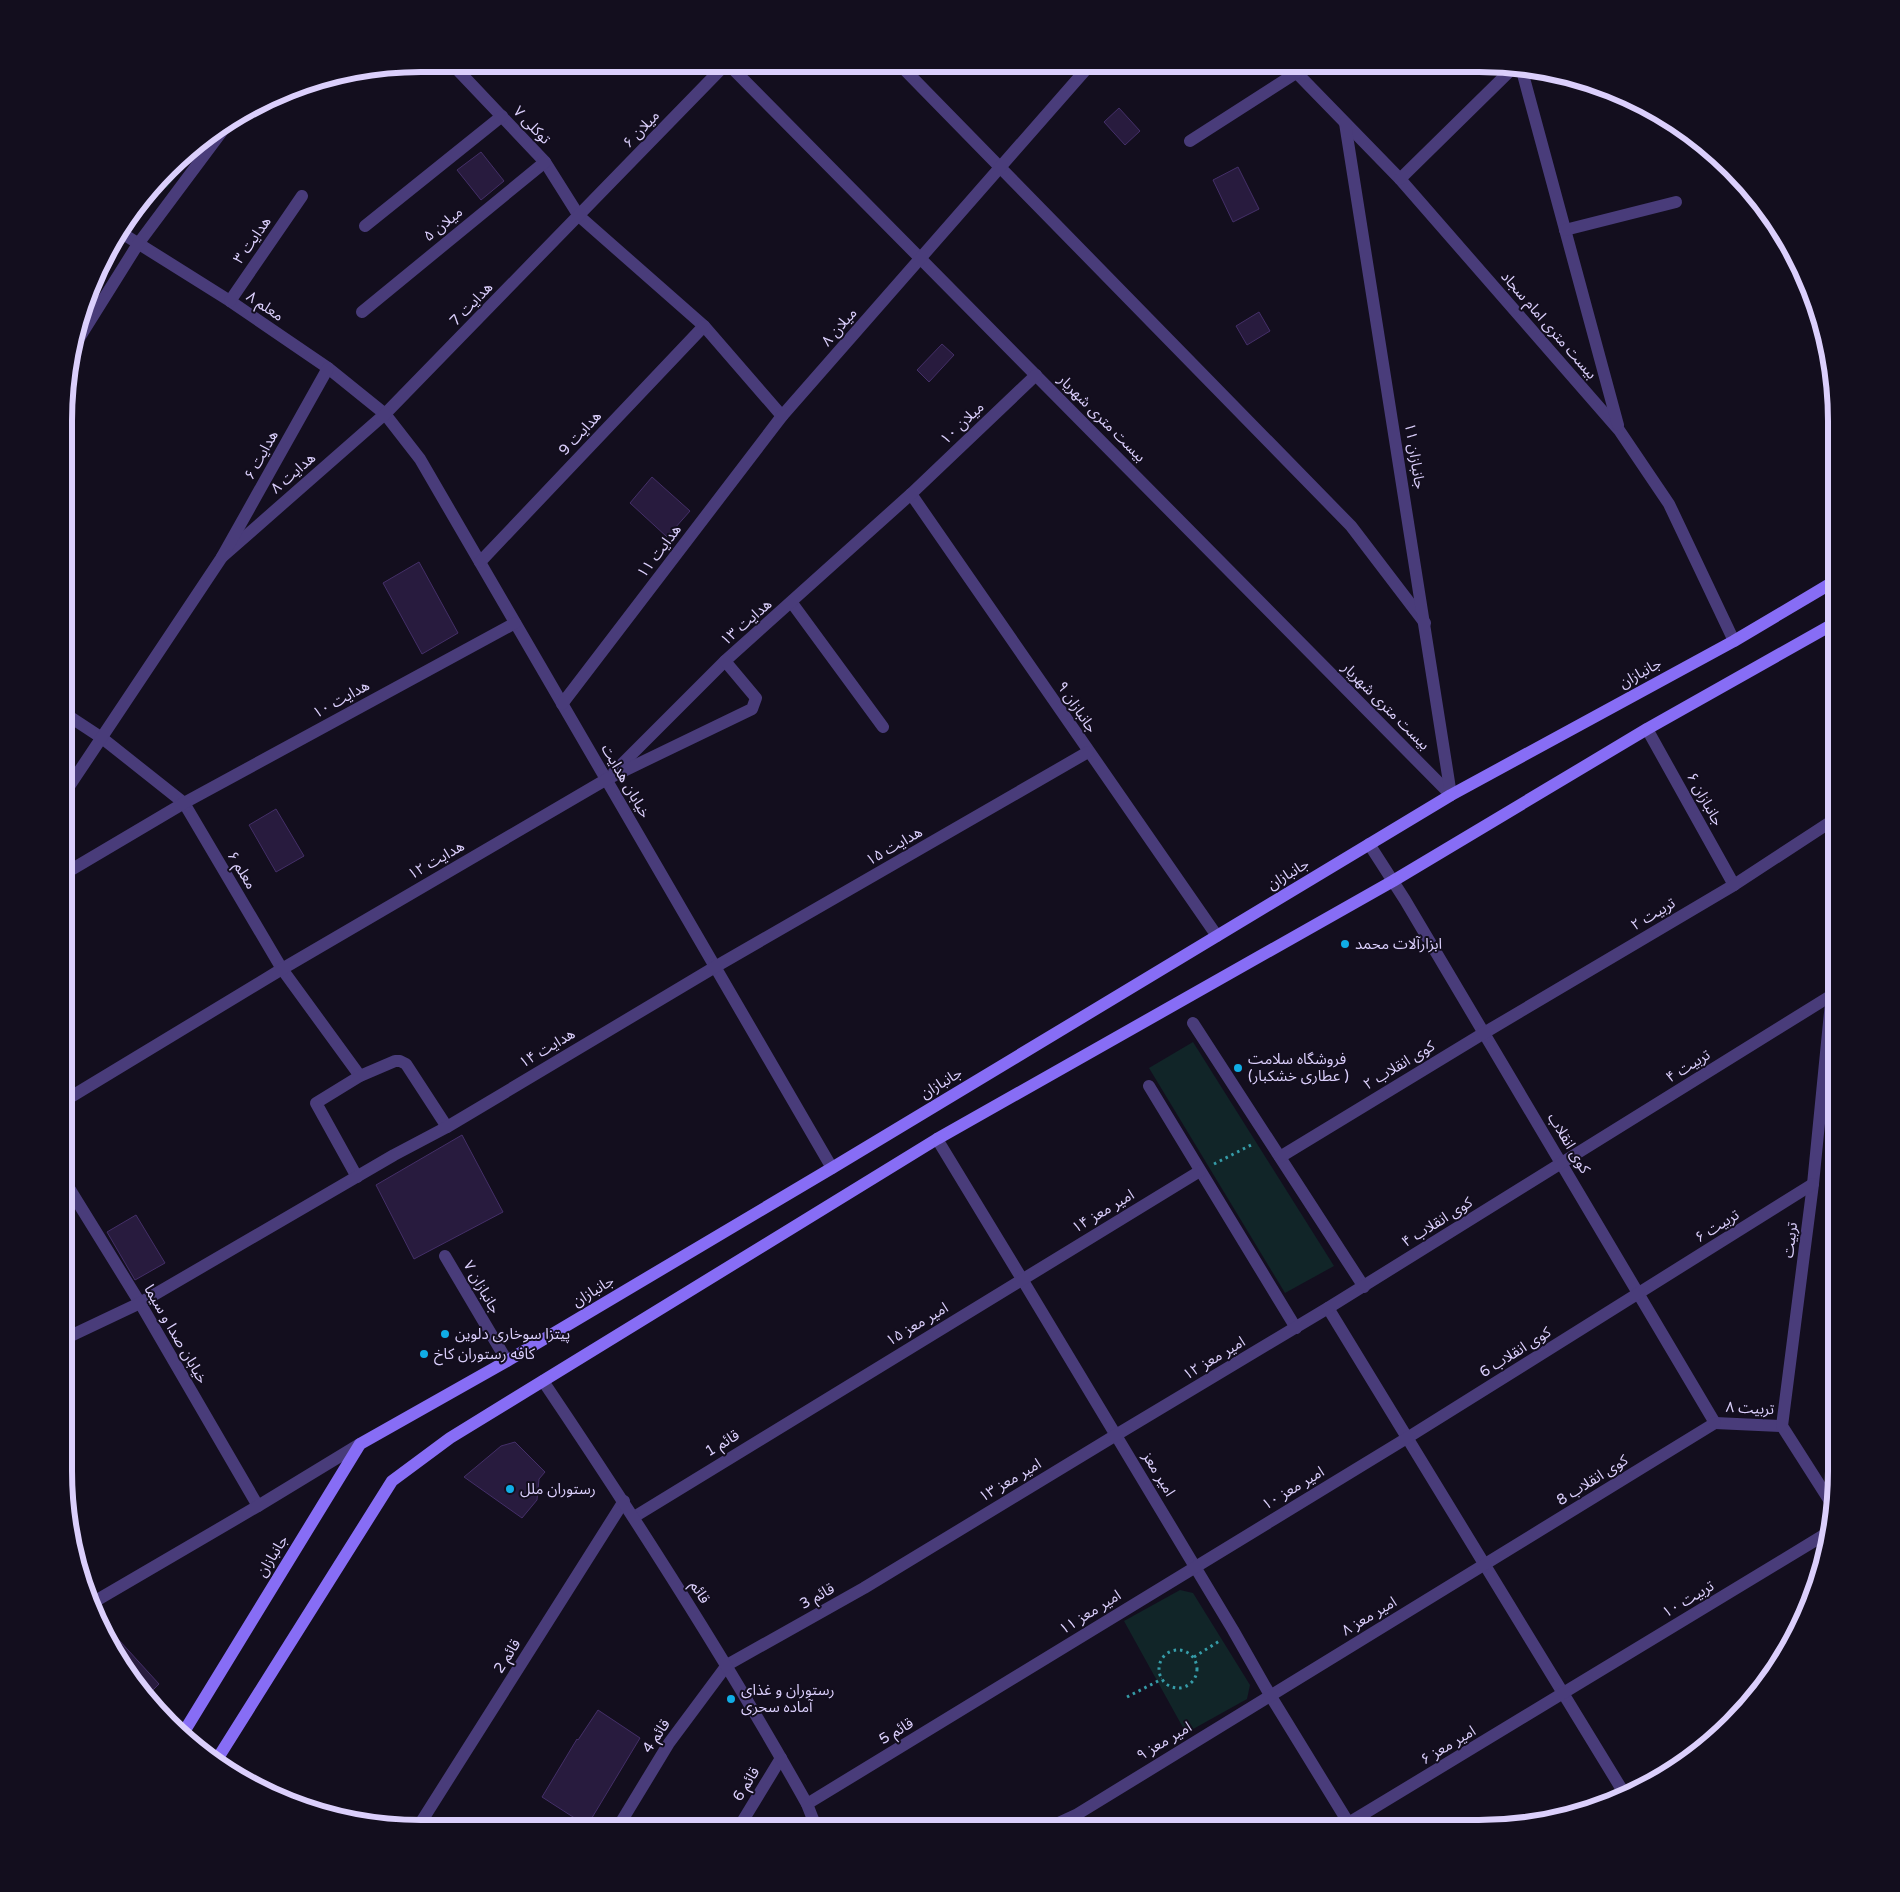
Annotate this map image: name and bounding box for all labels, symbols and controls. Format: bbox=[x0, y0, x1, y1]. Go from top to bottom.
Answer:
street label: توکلی ۷ bbox=[510, 102, 554, 148]
street label: میلان ۶ bbox=[619, 106, 663, 152]
street label: میلان ۵ bbox=[420, 203, 466, 245]
street label: هدایت ۳ bbox=[229, 213, 275, 267]
street label: بیست متری امام سجاد bbox=[1496, 267, 1601, 384]
street label: هدایت 7 bbox=[446, 278, 496, 330]
street label: معلم ۸ bbox=[242, 287, 287, 327]
street label: میلان ۸ bbox=[817, 304, 861, 350]
street label: بیست متری شهریار bbox=[1054, 370, 1150, 466]
street label: میلان ۱۰ bbox=[936, 398, 988, 448]
street label: هدایت 9 bbox=[555, 407, 605, 459]
street label: جانبازان ۱۱ bbox=[1401, 422, 1429, 491]
street label: هدایت ۶ bbox=[240, 427, 282, 483]
street label: هدایت ۸ bbox=[267, 449, 319, 497]
street label: هدایت ۱۱ bbox=[633, 521, 685, 581]
street label: هدایت ۱۳ bbox=[717, 595, 775, 649]
street label: جانبازان bbox=[1616, 654, 1664, 692]
street label: بیست متری شهریار bbox=[1338, 658, 1434, 754]
street label: هدایت ۱۰ bbox=[309, 676, 373, 722]
street label: جانبازان ۹ bbox=[1053, 678, 1101, 736]
street label: خیابان هدایت bbox=[598, 741, 654, 821]
street label: جانبازان ۶ bbox=[1683, 769, 1727, 829]
street label: هدایت ۱۵ bbox=[863, 823, 925, 869]
street label: هدایت ۱۲ bbox=[405, 837, 467, 883]
street label: معلم ۶ bbox=[222, 848, 260, 893]
street label: جانبازان bbox=[1264, 854, 1312, 893]
street label: تربیت ۲ bbox=[1628, 894, 1678, 934]
place label: ابزارآلات محمد bbox=[1355, 935, 1442, 953]
marker: ابزارآلات محمد bbox=[1339, 938, 1351, 950]
street label: هدایت ۱۴ bbox=[516, 1024, 578, 1072]
street label: کوی انقلاب ۲ bbox=[1360, 1036, 1439, 1093]
street label: تربیت ۴ bbox=[1663, 1046, 1713, 1086]
place label: فروشگاه سلامت (عطاری خشکبار ) bbox=[1248, 1050, 1349, 1085]
marker: فروشگاه سلامت (عطاری خشکبار ) bbox=[1232, 1062, 1244, 1074]
street label: جانبازان bbox=[917, 1063, 965, 1102]
street label: کوی انقلاب bbox=[1544, 1109, 1595, 1177]
street label: امیر معز ۱۴ bbox=[1069, 1185, 1137, 1237]
street label: کوی انقلاب ۴ bbox=[1398, 1193, 1476, 1251]
street label: تربیت ۶ bbox=[1692, 1206, 1742, 1246]
street label: تربیت bbox=[1779, 1221, 1801, 1259]
street label: جانبازان ۷ bbox=[460, 1257, 504, 1317]
street label: جانبازان bbox=[569, 1271, 617, 1310]
street label: خیابان صدا و سیما bbox=[140, 1281, 212, 1387]
street label: امیر معز ۱۵ bbox=[883, 1298, 951, 1350]
street label: کوی انقلاب 6 bbox=[1476, 1323, 1555, 1381]
place label: پیتزا سوخاری دلوین bbox=[455, 1325, 570, 1344]
marker: پیتزا سوخاری دلوین bbox=[439, 1328, 451, 1340]
street label: امیر معز ۱۲ bbox=[1180, 1332, 1248, 1384]
place label: کافه رستوران کاخ bbox=[434, 1345, 536, 1366]
marker: کافه رستوران کاخ bbox=[418, 1348, 430, 1360]
street label: تربیت ۸ bbox=[1725, 1398, 1775, 1418]
street label: قائم 1 bbox=[702, 1426, 744, 1462]
street label: امیر معز bbox=[1138, 1448, 1179, 1499]
street label: کوی انقلاب 8 bbox=[1553, 1451, 1632, 1509]
street label: امیر معز ۱۳ bbox=[976, 1454, 1044, 1506]
street label: امیر معز ۱۰ bbox=[1259, 1462, 1327, 1514]
place label: رستوران ملل bbox=[520, 1480, 596, 1498]
marker: رستوران ملل bbox=[504, 1483, 516, 1495]
street label: جانبازان bbox=[252, 1532, 292, 1580]
street label: قائم bbox=[684, 1577, 714, 1608]
street label: تربیت ۱۰ bbox=[1659, 1577, 1717, 1621]
street label: قائم 3 bbox=[797, 1579, 839, 1615]
street label: امیر معز ۱۱ bbox=[1056, 1586, 1124, 1638]
street label: امیر معز ۸ bbox=[1338, 1593, 1400, 1639]
street label: قائم 2 bbox=[490, 1635, 526, 1677]
place label: رستوران و غذای آماده سحری bbox=[741, 1681, 834, 1716]
marker: رستوران و غذای آماده سحری bbox=[725, 1693, 737, 1705]
street label: قائم 5 bbox=[876, 1714, 918, 1750]
street label: قائم 4 bbox=[638, 1715, 676, 1757]
street label: امیر معز ۹ bbox=[1133, 1718, 1195, 1764]
street label: امیر معز ۶ bbox=[1417, 1722, 1479, 1768]
street label: قائم 6 bbox=[729, 1763, 765, 1805]

